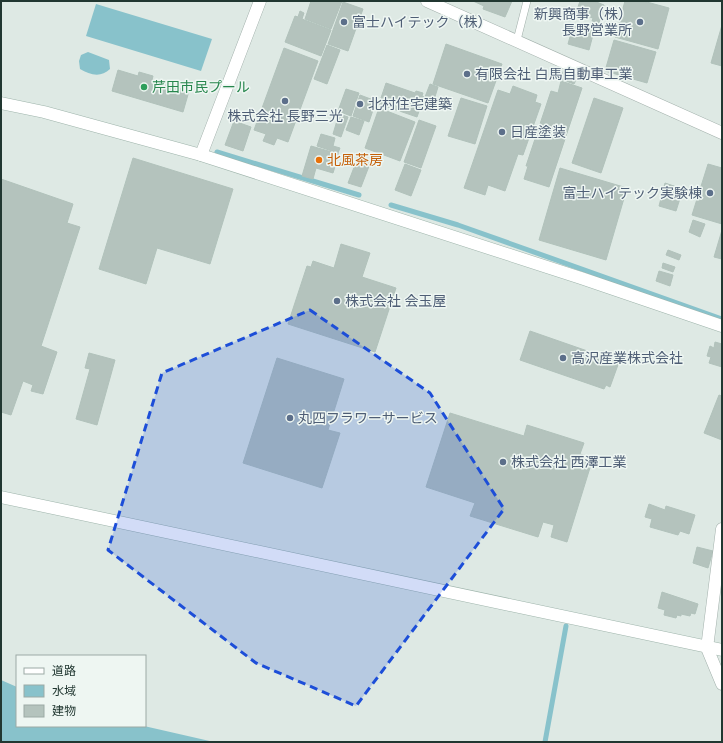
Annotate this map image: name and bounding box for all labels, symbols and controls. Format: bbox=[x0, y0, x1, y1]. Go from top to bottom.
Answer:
place label: 新興商事（株） 長野営業所 bbox=[534, 6, 632, 38]
place label: 富士ハイテック（株） bbox=[352, 14, 491, 30]
marker: 富士ハイテック（株） bbox=[339, 17, 349, 27]
marker: 新興商事（株） 長野営業所 bbox=[635, 17, 645, 27]
place label: 有限会社 白馬自動車工業 bbox=[475, 66, 632, 82]
marker: 有限会社 白馬自動車工業 bbox=[462, 69, 472, 79]
place label: 芹田市民プール bbox=[152, 79, 250, 95]
marker: 芹田市民プール bbox=[139, 82, 149, 92]
marker: 株式会社 長野三光 bbox=[280, 96, 290, 106]
place label: 北村住宅建築 bbox=[368, 96, 452, 112]
marker: 北村住宅建築 bbox=[355, 99, 365, 109]
place label: 株式会社 長野三光 bbox=[227, 108, 343, 124]
place label: 日産塗装 bbox=[510, 124, 566, 140]
marker: 日産塗装 bbox=[497, 127, 507, 137]
place label: 北風茶房 bbox=[327, 152, 383, 168]
marker: 北風茶房 bbox=[314, 155, 324, 165]
place label: 富士ハイテック実験棟 bbox=[563, 185, 702, 201]
marker: 富士ハイテック実験棟 bbox=[705, 188, 715, 198]
place label: 株式会社 会玉屋 bbox=[345, 293, 446, 309]
marker: 株式会社 会玉屋 bbox=[332, 296, 342, 306]
place label: 高沢産業株式会社 bbox=[571, 350, 683, 366]
marker: 高沢産業株式会社 bbox=[558, 353, 568, 363]
place label: 丸四フラワーサービス bbox=[298, 410, 438, 426]
marker: 丸四フラワーサービス bbox=[285, 413, 295, 423]
place label: 株式会社 西澤工業 bbox=[511, 454, 626, 470]
marker: 株式会社 西澤工業 bbox=[498, 457, 508, 467]
legend bbox=[16, 655, 146, 727]
text: 道路 bbox=[52, 664, 76, 678]
text: 水域 bbox=[52, 684, 76, 698]
text: 建物 bbox=[52, 704, 76, 718]

